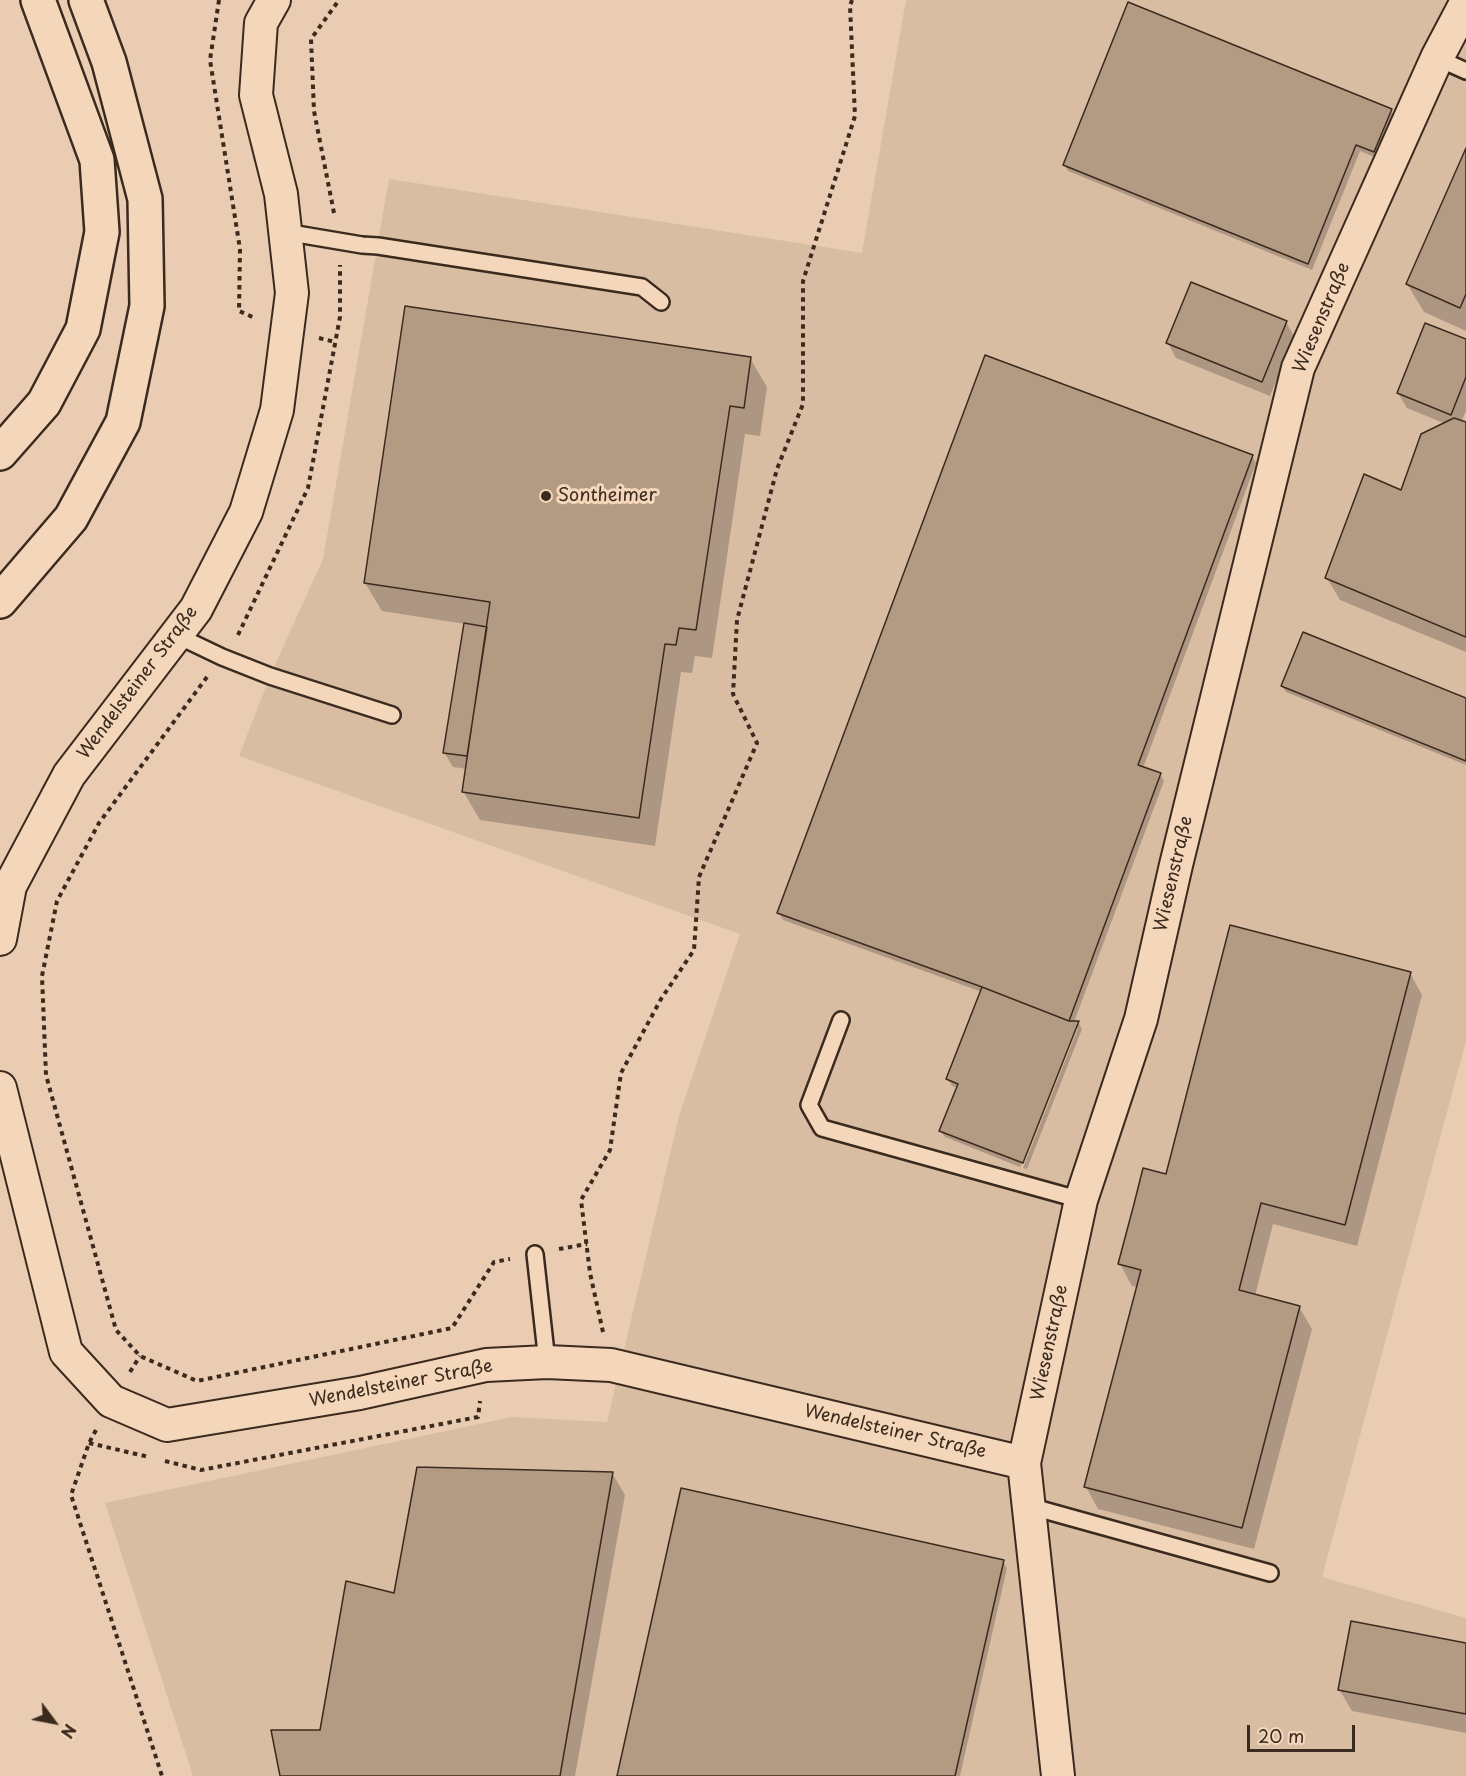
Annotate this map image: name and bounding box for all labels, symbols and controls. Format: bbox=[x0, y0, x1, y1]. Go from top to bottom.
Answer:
street label: Wiesenstraße bbox=[1289, 259, 1355, 377]
place label: Sontheimer bbox=[558, 485, 657, 507]
marker: Sontheimer bbox=[539, 489, 553, 503]
street label: Wendelsteiner Straße bbox=[73, 602, 203, 764]
street label: Wiesenstraße bbox=[1150, 814, 1198, 934]
street label: Wiesenstraße bbox=[1027, 1283, 1073, 1403]
street label: Wendelsteiner Straße bbox=[308, 1356, 494, 1412]
street label: Wendelsteiner Straße bbox=[802, 1401, 988, 1463]
north arrow bbox=[24, 1692, 84, 1752]
scale bar bbox=[1250, 1713, 1358, 1751]
text: N bbox=[56, 1720, 83, 1743]
text: 20 m bbox=[1258, 1722, 1304, 1749]

